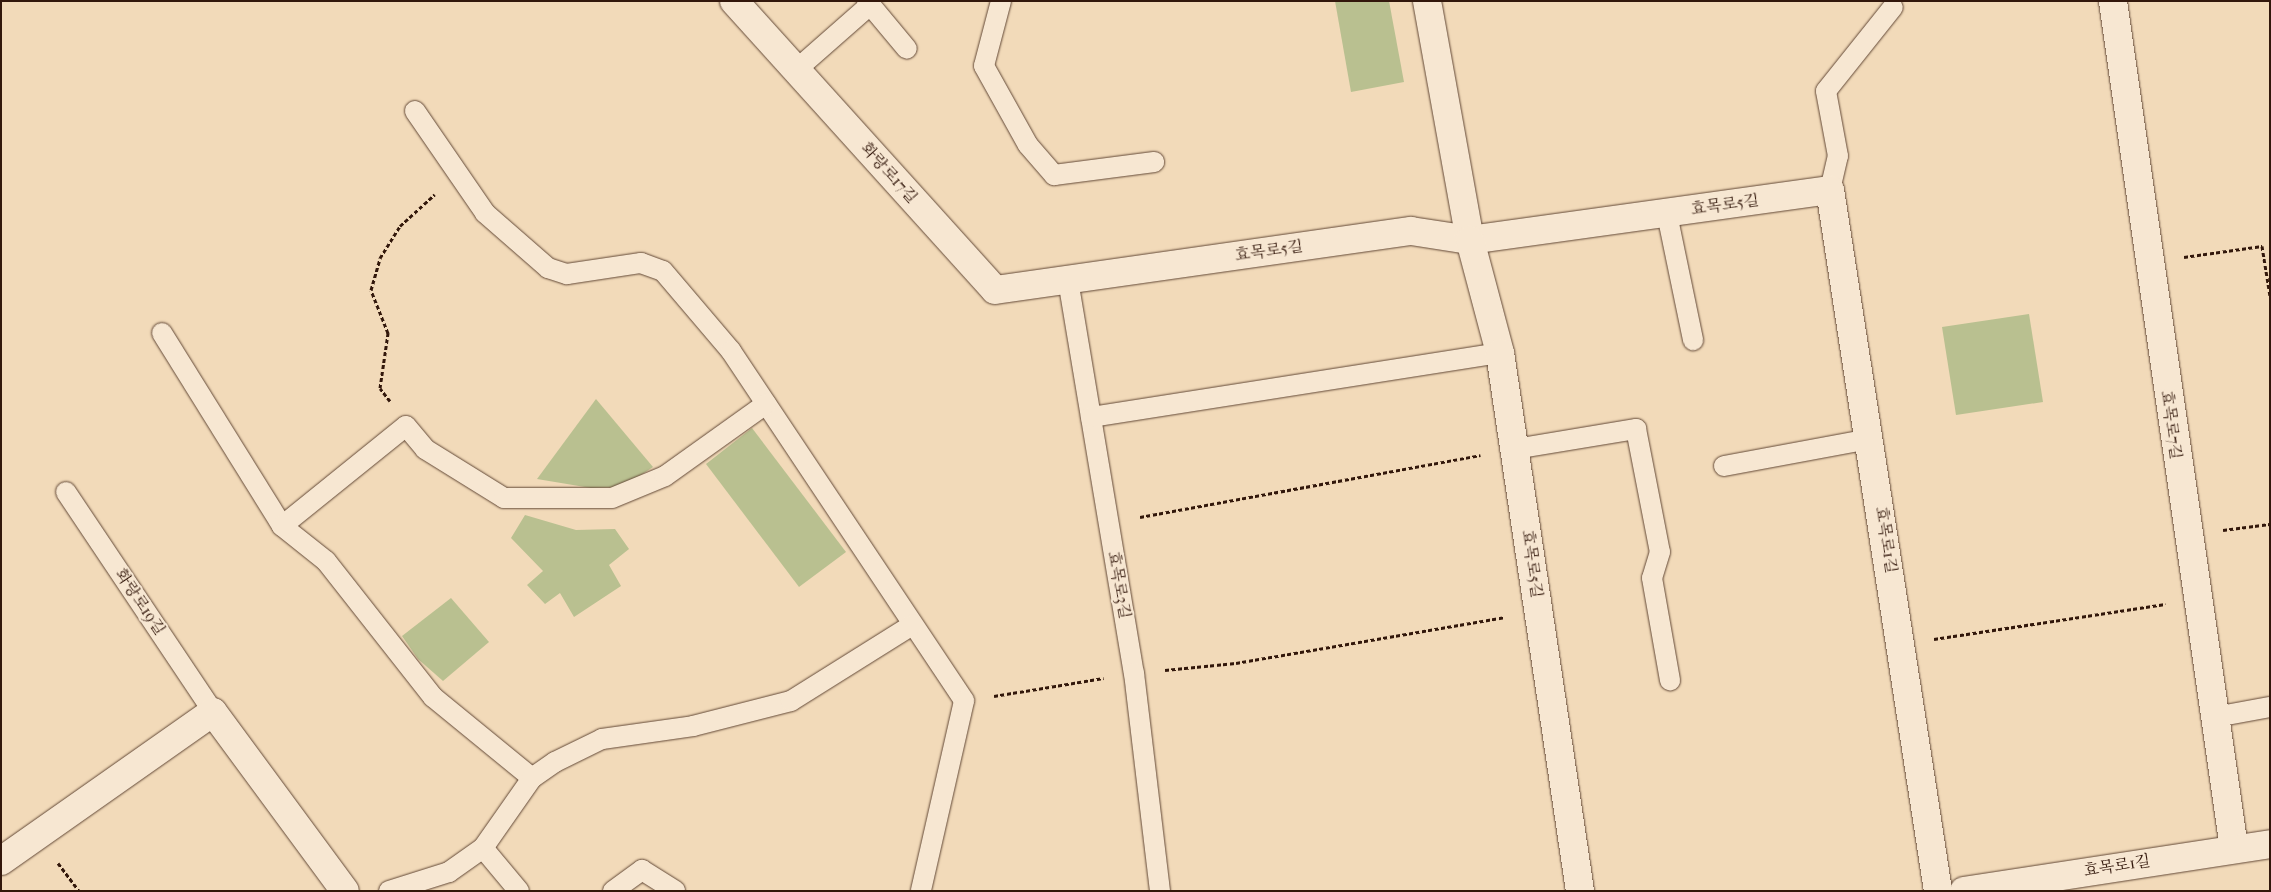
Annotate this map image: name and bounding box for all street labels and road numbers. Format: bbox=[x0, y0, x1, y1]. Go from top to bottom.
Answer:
street label: 화랑로17길 bbox=[857, 139, 921, 207]
street label: 효목로5길 bbox=[1690, 191, 1760, 219]
street label: 효목로5길 bbox=[1234, 237, 1304, 265]
street label: 효목로7길 bbox=[2157, 389, 2185, 461]
street label: 효목로1길 bbox=[1871, 505, 1901, 575]
street label: 효목로5길 bbox=[1518, 529, 1546, 599]
street label: 효목로3길 bbox=[1104, 550, 1134, 620]
street label: 화랑로19길 bbox=[111, 565, 169, 639]
street label: 효목로1길 bbox=[2082, 851, 2152, 881]

